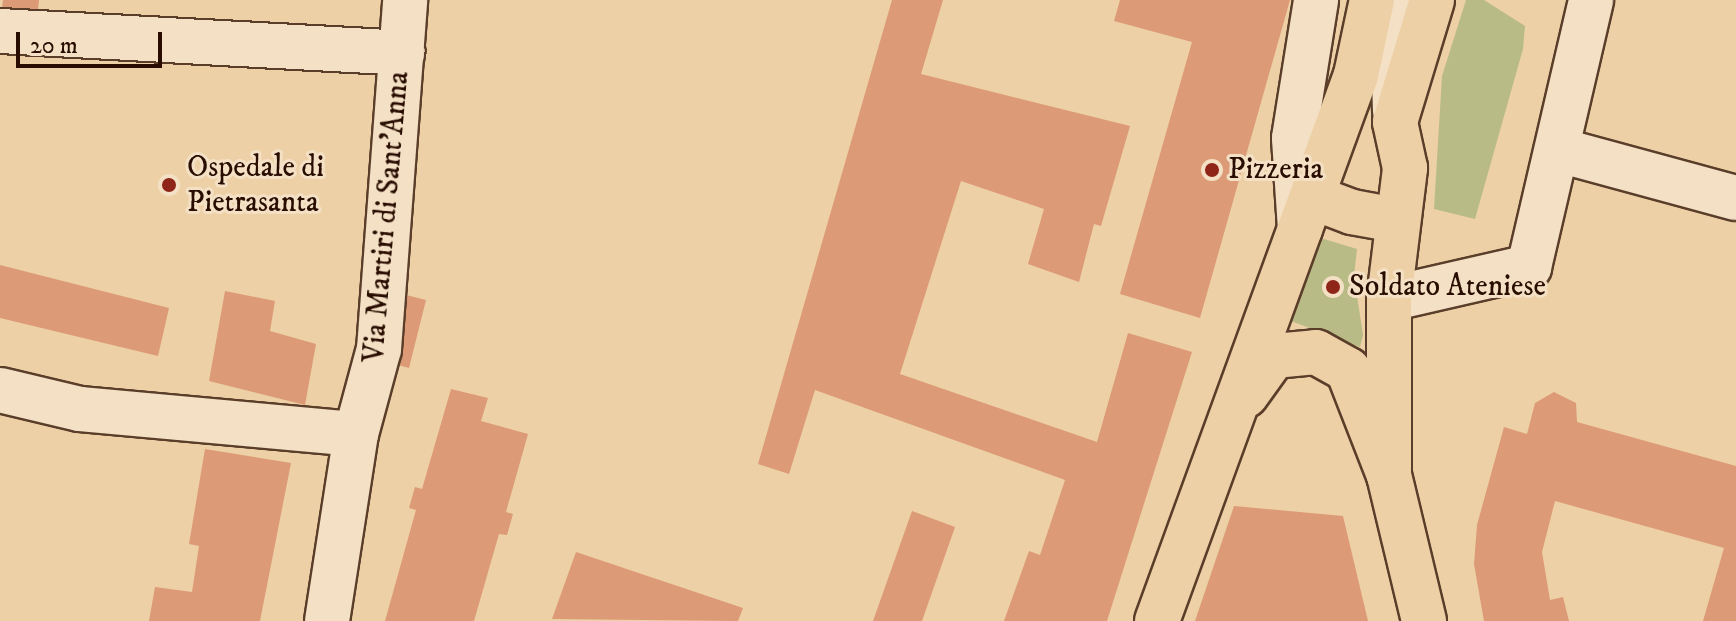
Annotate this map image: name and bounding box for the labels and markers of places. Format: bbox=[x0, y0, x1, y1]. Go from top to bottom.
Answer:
place label: Ospedale di Pietrasanta bbox=[187, 150, 324, 220]
place label: Pizzeria bbox=[1228, 152, 1323, 188]
marker: Pizzeria bbox=[1203, 161, 1221, 179]
marker: Ospedale di Pietrasanta bbox=[158, 174, 180, 196]
place label: Soldato Ateniese bbox=[1349, 269, 1546, 305]
marker: Soldato Ateniese bbox=[1324, 278, 1342, 296]

